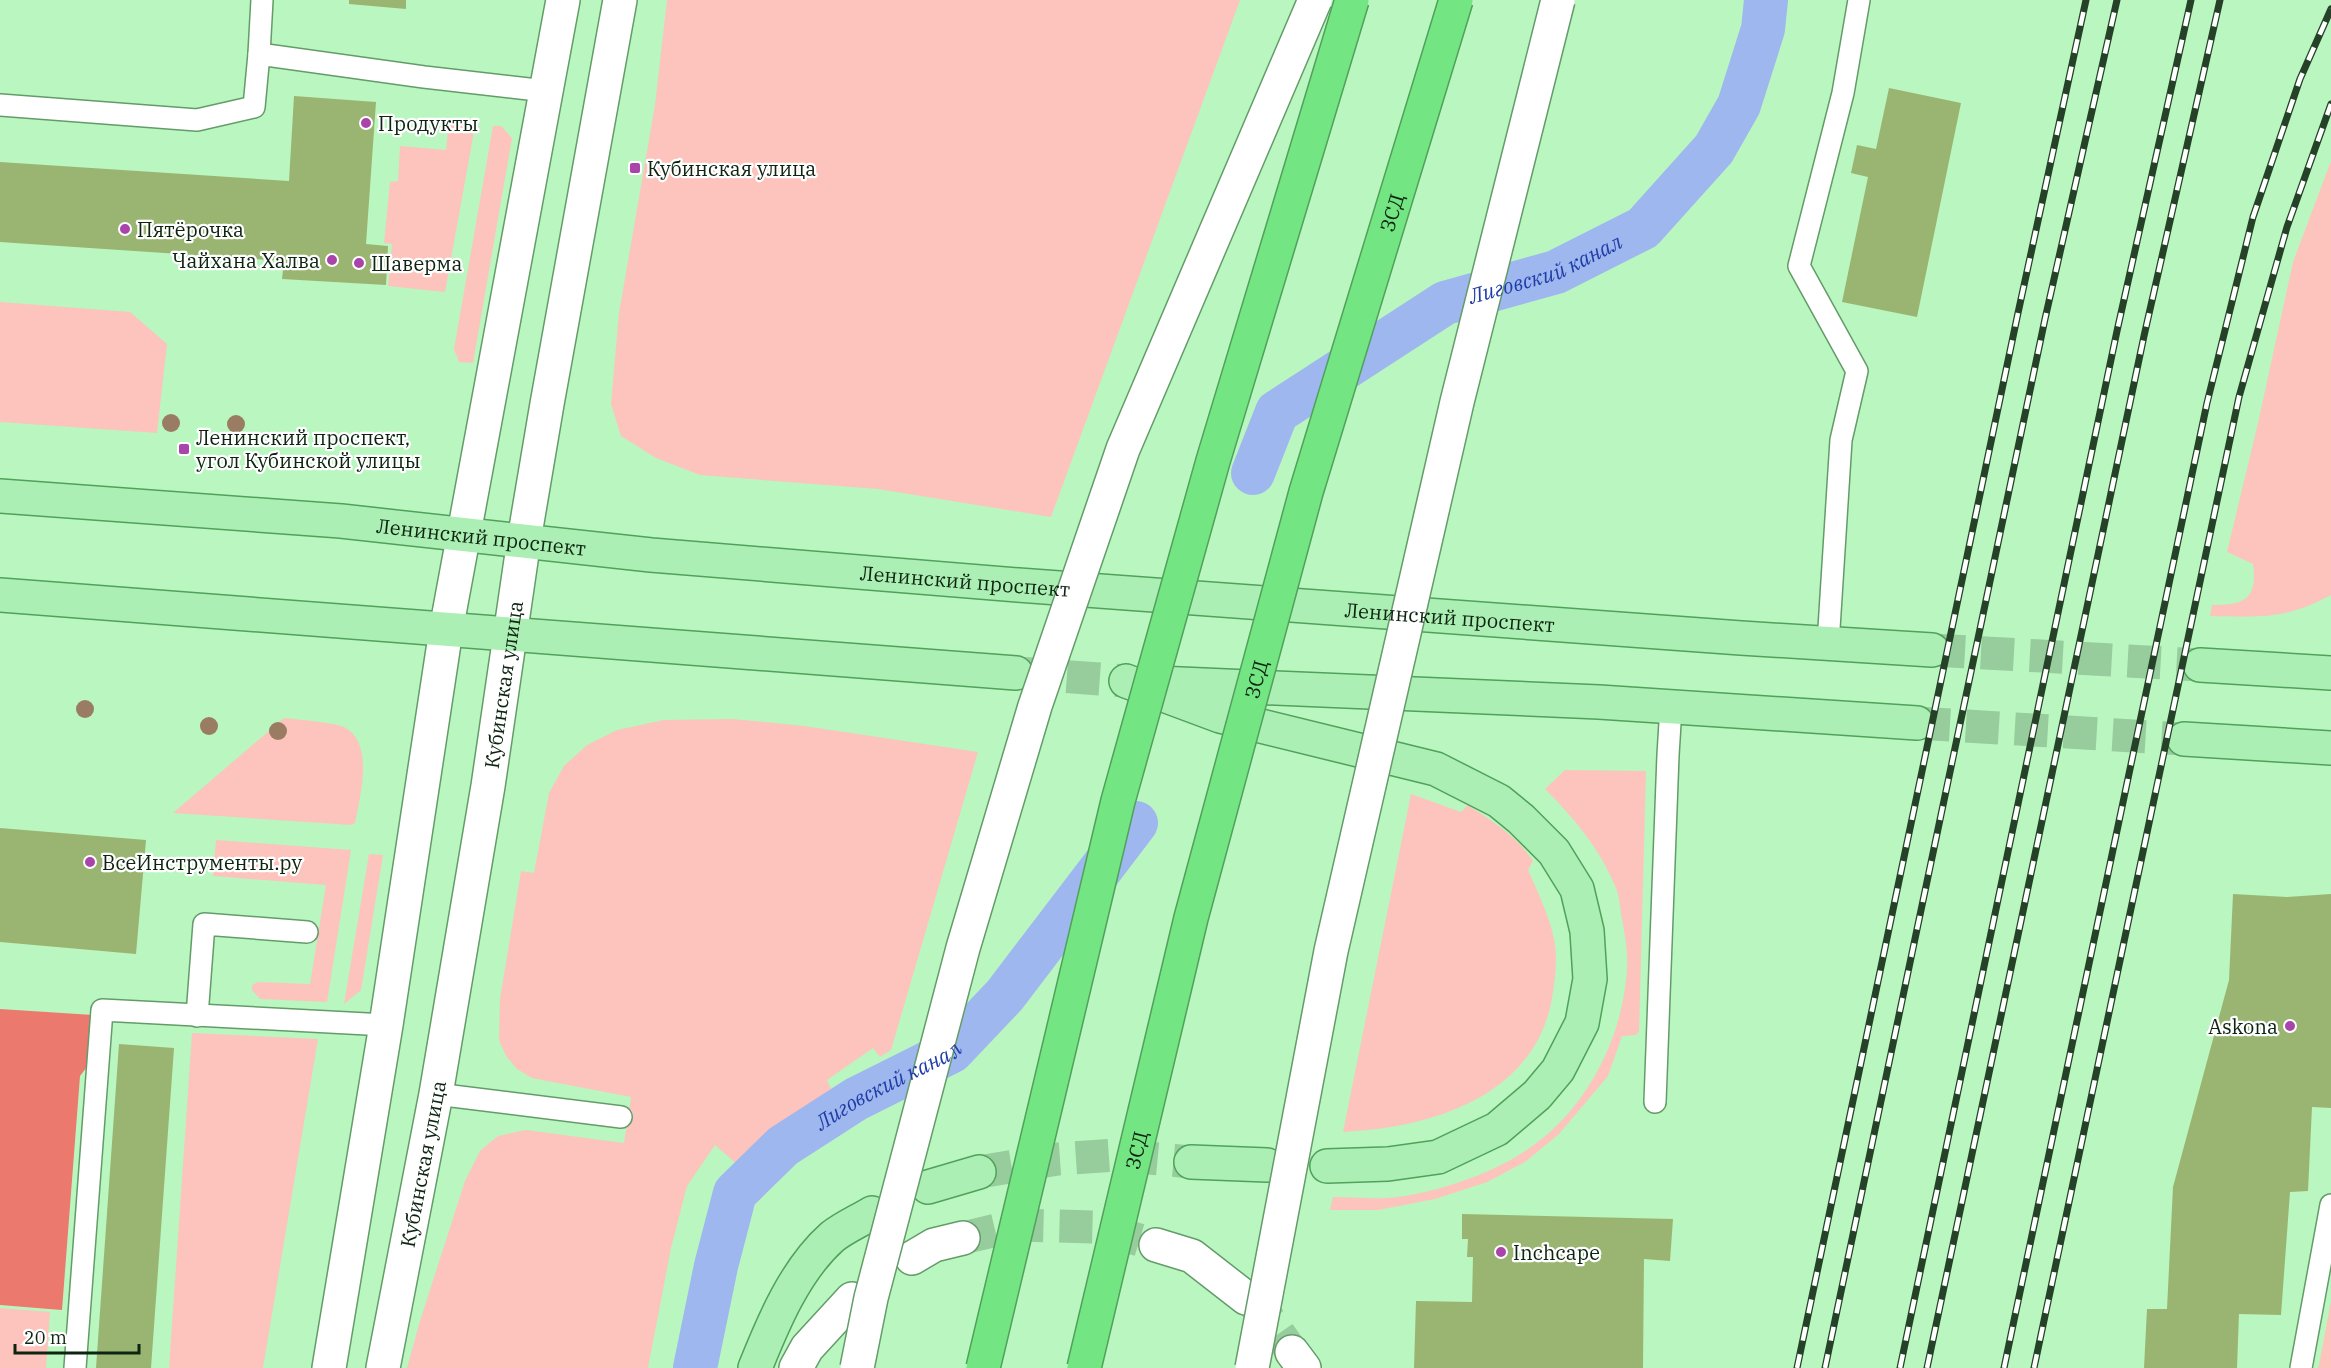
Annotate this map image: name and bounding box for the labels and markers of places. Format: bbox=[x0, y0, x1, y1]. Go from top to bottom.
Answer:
place label: Продукты bbox=[378, 110, 478, 137]
marker: Продукты bbox=[359, 116, 373, 130]
place label: Кубинская улица bbox=[647, 155, 816, 182]
marker: Кубинская улица bbox=[628, 161, 642, 175]
place label: Пятёрочка bbox=[137, 216, 244, 243]
marker: Пятёрочка bbox=[118, 222, 132, 236]
place label: Чайхана Халва bbox=[172, 247, 320, 274]
place label: Шаверма bbox=[371, 250, 462, 277]
marker: Чайхана Халва bbox=[325, 253, 339, 267]
marker: Шаверма bbox=[352, 256, 366, 270]
place label: Ленинский проспект, угол Кубинской улицы bbox=[196, 424, 421, 474]
marker: Ленинский проспект, угол Кубинской улицы bbox=[177, 442, 191, 456]
place label: ВсеИнструменты.ру bbox=[102, 849, 302, 876]
marker: ВсеИнструменты.ру bbox=[83, 855, 97, 869]
place label: Askona bbox=[2208, 1013, 2278, 1040]
marker: Askona bbox=[2283, 1019, 2297, 1033]
place label: Inchcape bbox=[1513, 1239, 1600, 1266]
marker: Inchcape bbox=[1494, 1245, 1508, 1259]

